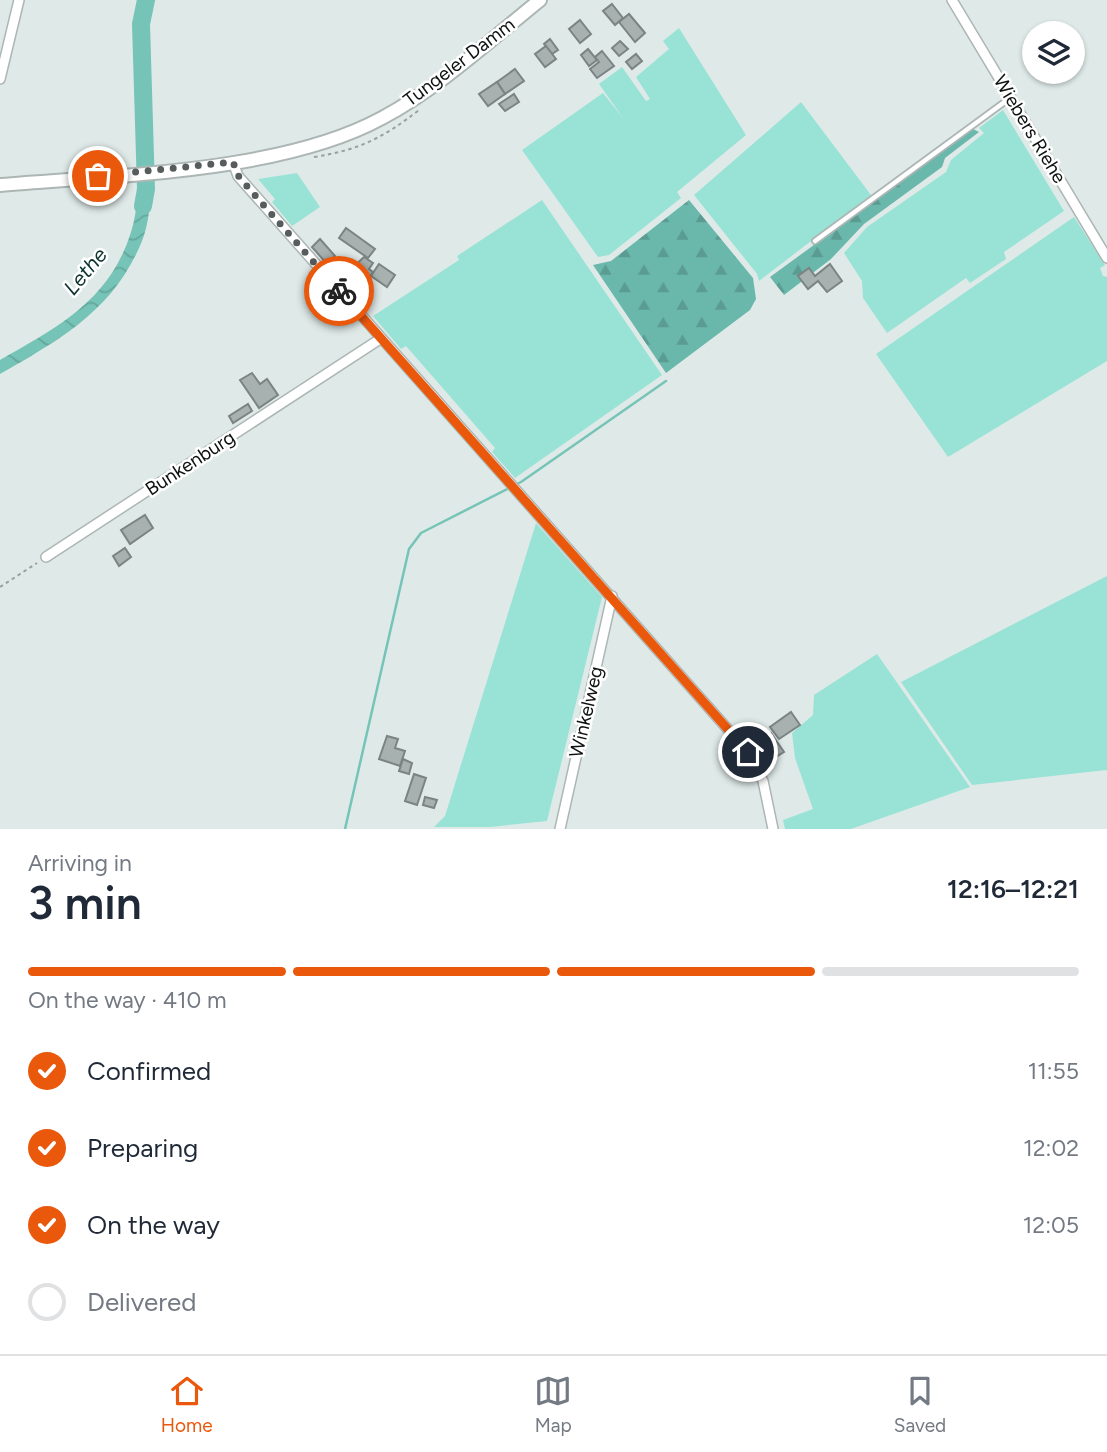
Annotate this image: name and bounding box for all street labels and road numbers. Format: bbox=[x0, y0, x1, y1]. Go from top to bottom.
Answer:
street label: Tungeler Damm bbox=[399, 13, 519, 111]
street label: Wiebers Riehe bbox=[989, 71, 1071, 187]
street label: Bunkenburg bbox=[141, 426, 239, 500]
street label: Winkelweg bbox=[564, 664, 608, 760]

